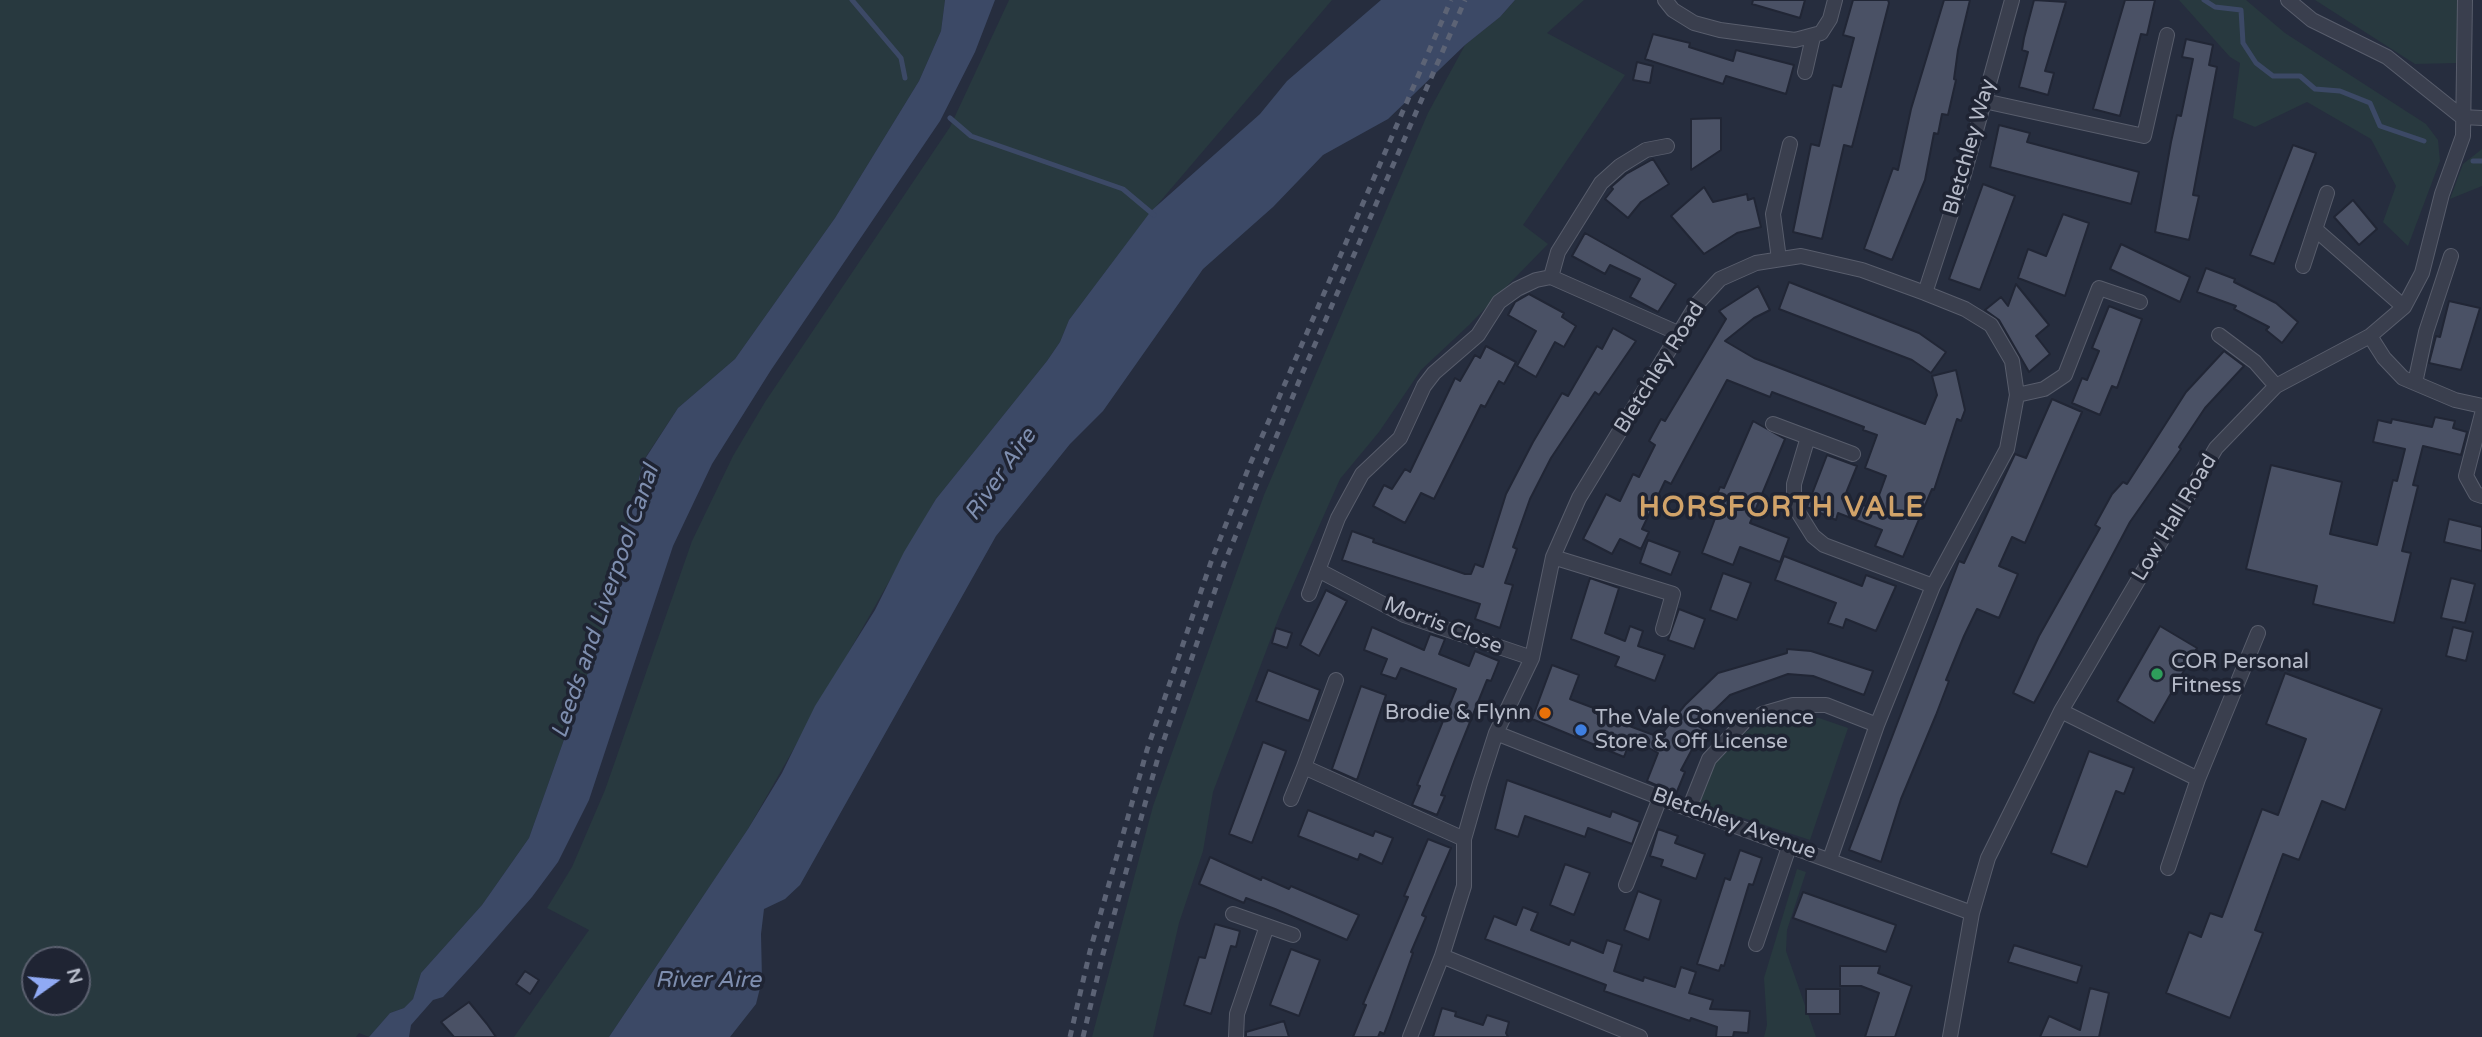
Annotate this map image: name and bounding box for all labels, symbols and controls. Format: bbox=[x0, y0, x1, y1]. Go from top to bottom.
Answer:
street label: Bletchley Way bbox=[1939, 76, 2001, 218]
street label: Bletchley Road bbox=[1610, 298, 1710, 438]
water label: River Aire bbox=[959, 424, 1043, 526]
street label: Low Hall Road bbox=[2127, 450, 2223, 586]
water label: Leeds and Liverpool Canal bbox=[546, 462, 666, 742]
district label: HORSFORTH VALE bbox=[1640, 492, 1924, 526]
street label: Morris Close bbox=[1381, 592, 1505, 660]
place label: COR Personal Fitness bbox=[2171, 649, 2309, 699]
marker: COR Personal Fitness bbox=[2149, 666, 2165, 682]
place label: Brodie & Flynn bbox=[1385, 700, 1531, 726]
marker: Brodie & Flynn bbox=[1537, 705, 1553, 721]
place label: The Vale Convenience Store & Off License bbox=[1595, 705, 1814, 755]
marker: The Vale Convenience Store & Off License bbox=[1573, 722, 1589, 738]
street label: Bletchley Avenue bbox=[1649, 783, 1819, 865]
north arrow bbox=[21, 946, 91, 1016]
text: N bbox=[62, 966, 87, 986]
water label: River Aire bbox=[655, 967, 761, 995]

